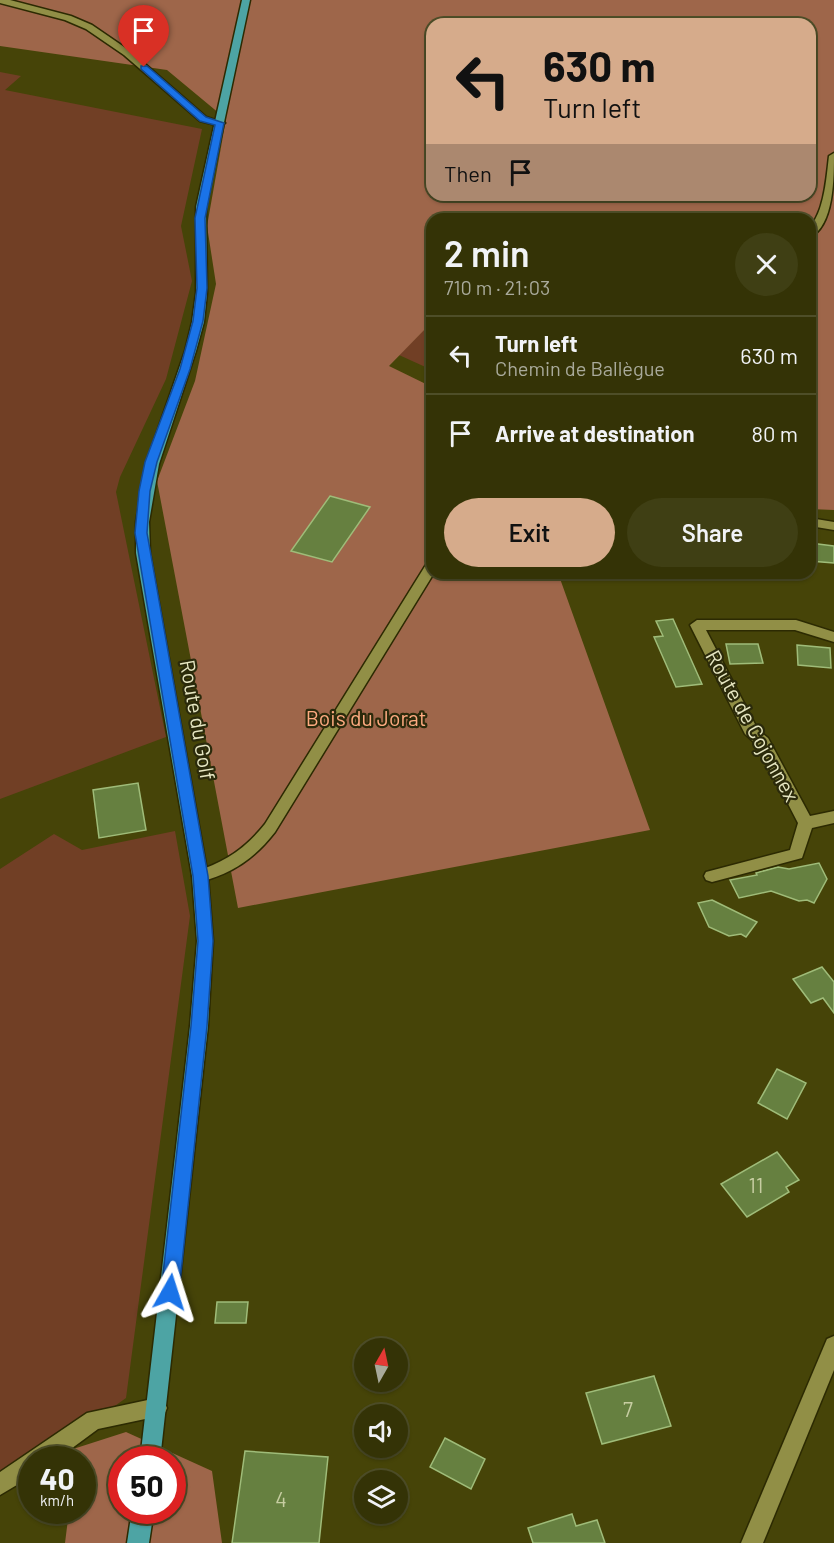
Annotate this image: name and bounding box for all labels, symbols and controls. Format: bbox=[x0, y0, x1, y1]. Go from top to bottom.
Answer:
pin bbox=[118, 5, 169, 67]
icon: arrive bbox=[127, 14, 160, 47]
text: 630 m bbox=[543, 40, 656, 90]
icon: left bbox=[444, 42, 522, 120]
text: Turn left bbox=[543, 91, 641, 123]
icon: arrive bbox=[504, 156, 537, 189]
text: Then bbox=[444, 160, 492, 186]
text: 2 min bbox=[444, 231, 530, 274]
button: close bbox=[735, 233, 798, 296]
text: 710 m · 21:03 bbox=[444, 275, 550, 299]
text: Turn left bbox=[495, 330, 578, 356]
icon: left bbox=[444, 339, 477, 372]
text: 630 m bbox=[740, 342, 798, 368]
text: Chemin de Ballègue bbox=[495, 356, 665, 380]
icon: arrive bbox=[444, 417, 477, 450]
text: Arrive at destination bbox=[495, 420, 694, 446]
text: 80 m bbox=[752, 420, 798, 446]
button: Exit bbox=[444, 498, 615, 567]
button: Share bbox=[627, 498, 798, 567]
street label: Route de Cojonnex bbox=[701, 645, 805, 805]
street label: Route du Golf bbox=[176, 658, 221, 782]
park label: Bois du Jorat bbox=[306, 705, 426, 730]
house number: 11 bbox=[749, 1172, 763, 1197]
position arrow bbox=[138, 1260, 202, 1324]
north arrow bbox=[354, 1338, 408, 1392]
map controls bbox=[354, 1338, 408, 1524]
house number: 7 bbox=[623, 1396, 633, 1421]
button: sound bbox=[354, 1404, 408, 1458]
speed limit sign: 50 bbox=[108, 1446, 186, 1524]
text: 40 bbox=[39, 1460, 75, 1496]
button: layers bbox=[354, 1470, 408, 1524]
house number: 4 bbox=[275, 1486, 287, 1511]
text: km/h bbox=[40, 1491, 74, 1509]

